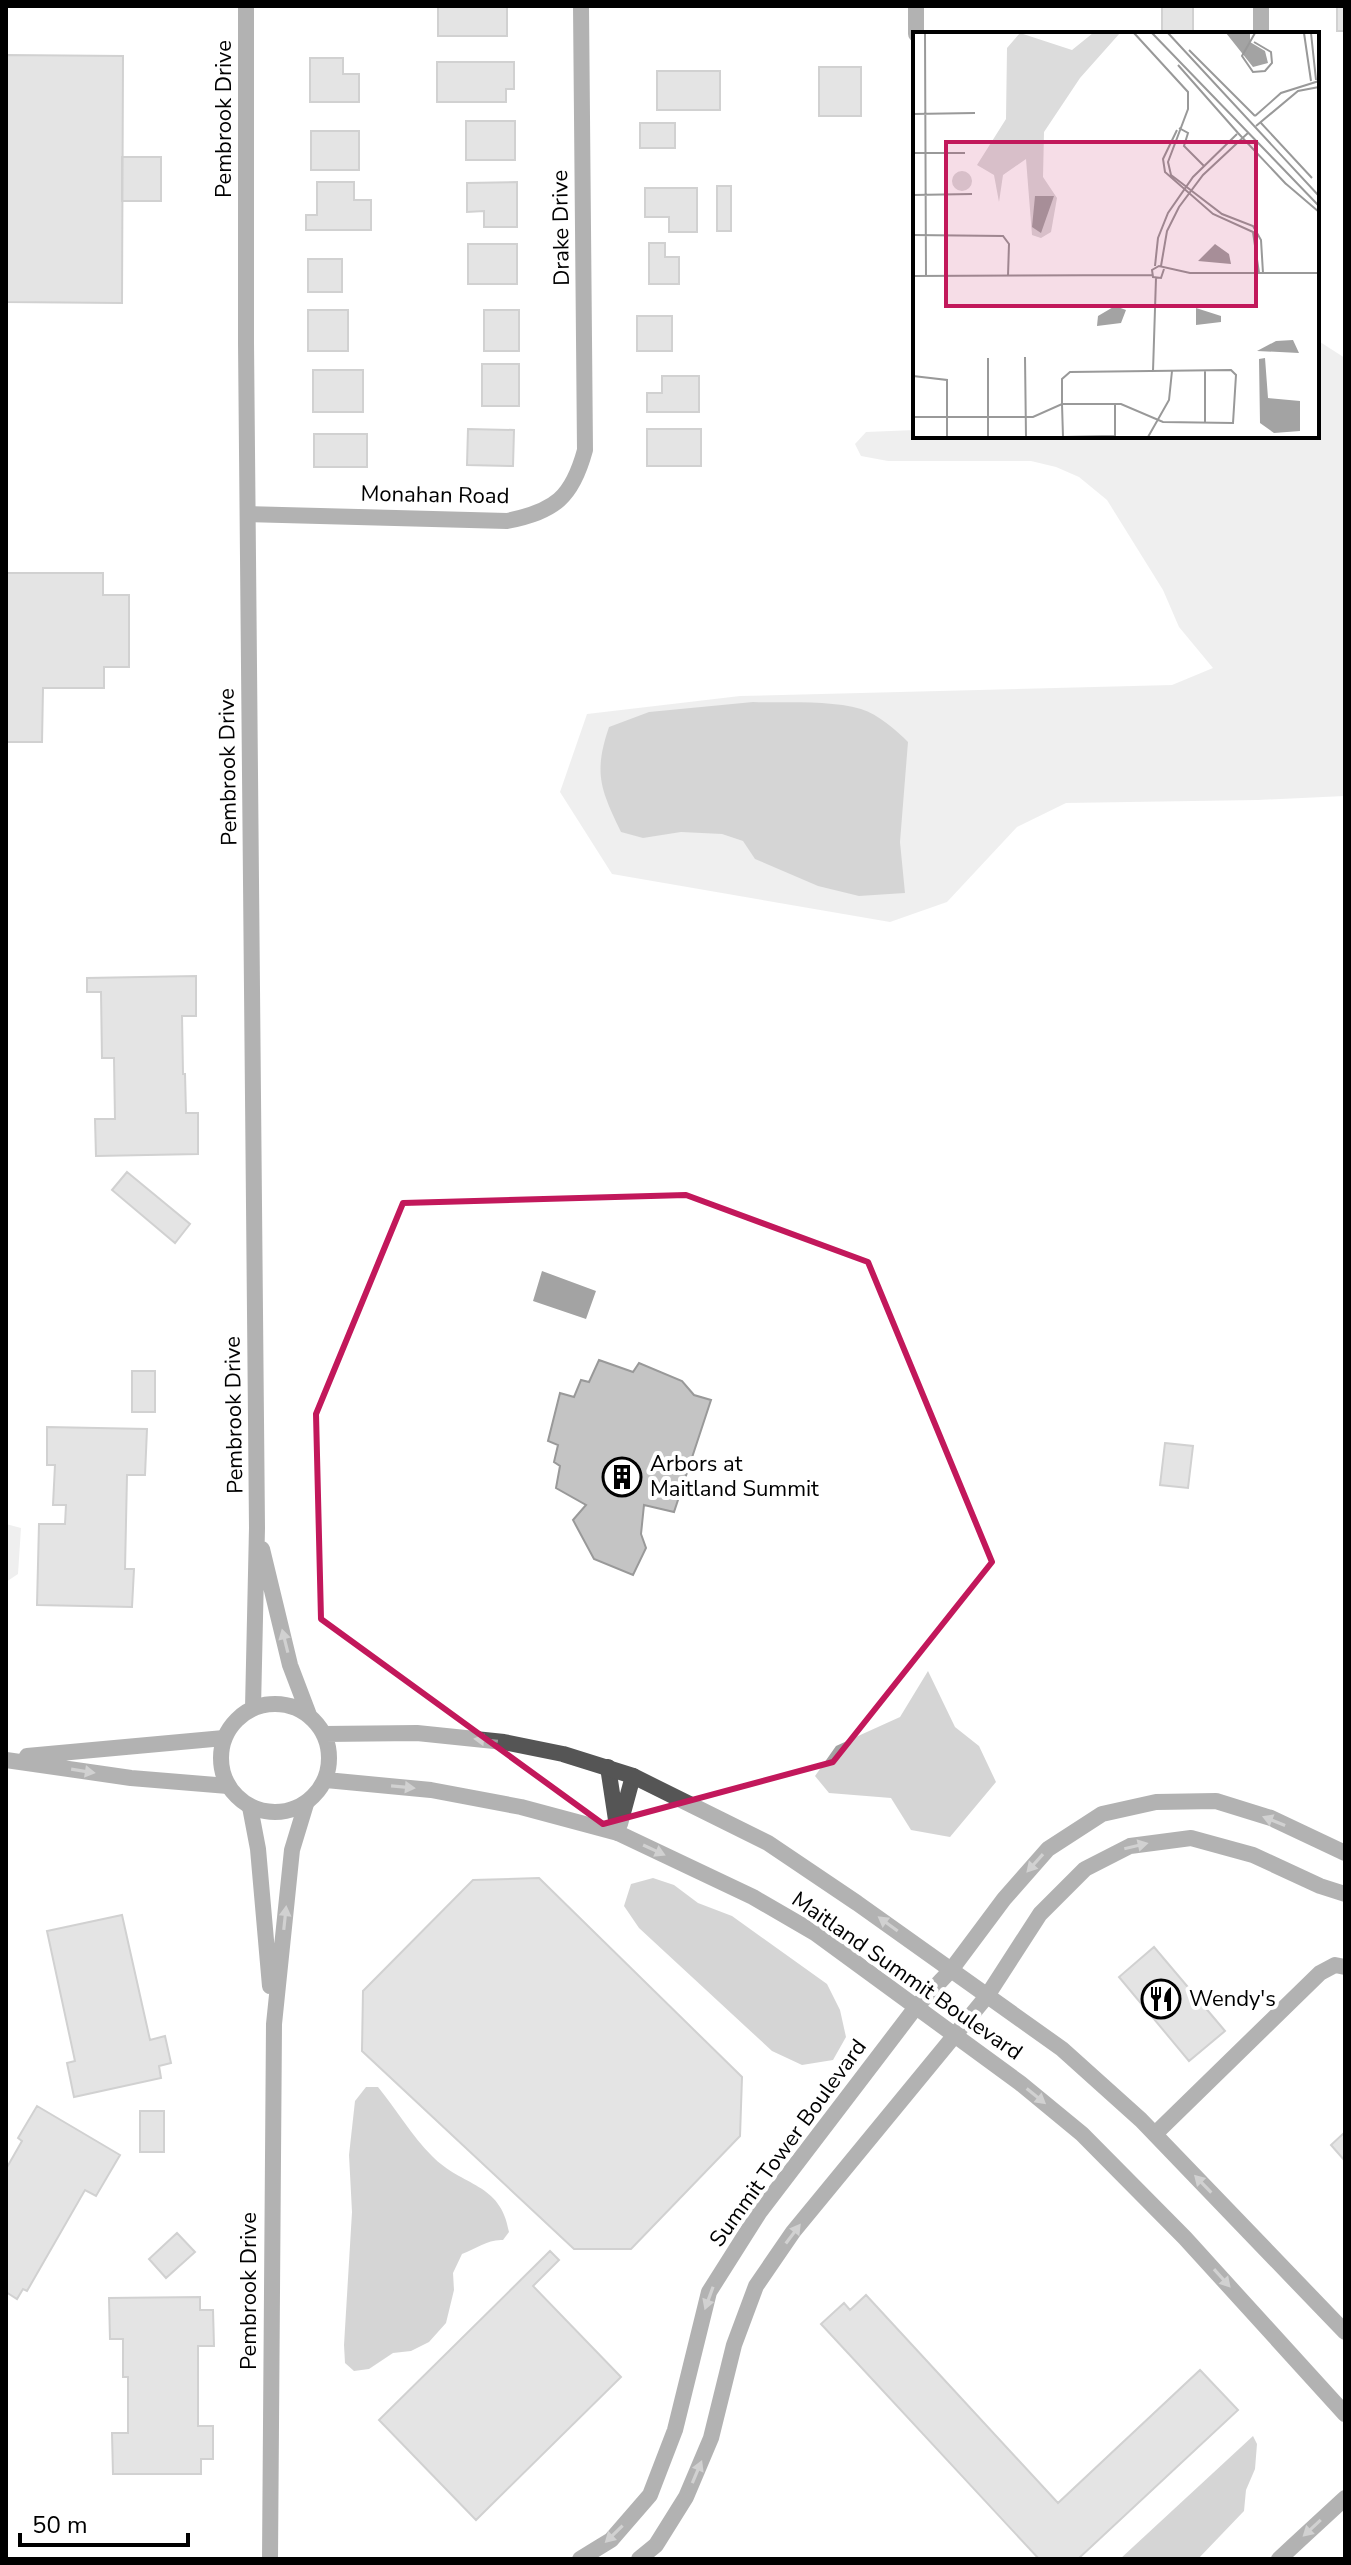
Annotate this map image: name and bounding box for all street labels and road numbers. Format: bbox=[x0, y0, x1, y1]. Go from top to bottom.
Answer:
street label: Pembrook Drive bbox=[209, 40, 239, 198]
street label: Drake Drive bbox=[545, 170, 577, 286]
street label: Monahan Road bbox=[360, 479, 510, 511]
street label: Pembrook Drive bbox=[212, 688, 244, 846]
street label: Pembrook Drive bbox=[218, 1336, 250, 1494]
street label: Maitland Summit Boulevard bbox=[786, 1885, 1028, 2067]
street label: Summit Tower Boulevard bbox=[702, 2033, 874, 2253]
street label: Pembrook Drive bbox=[234, 2212, 264, 2370]

